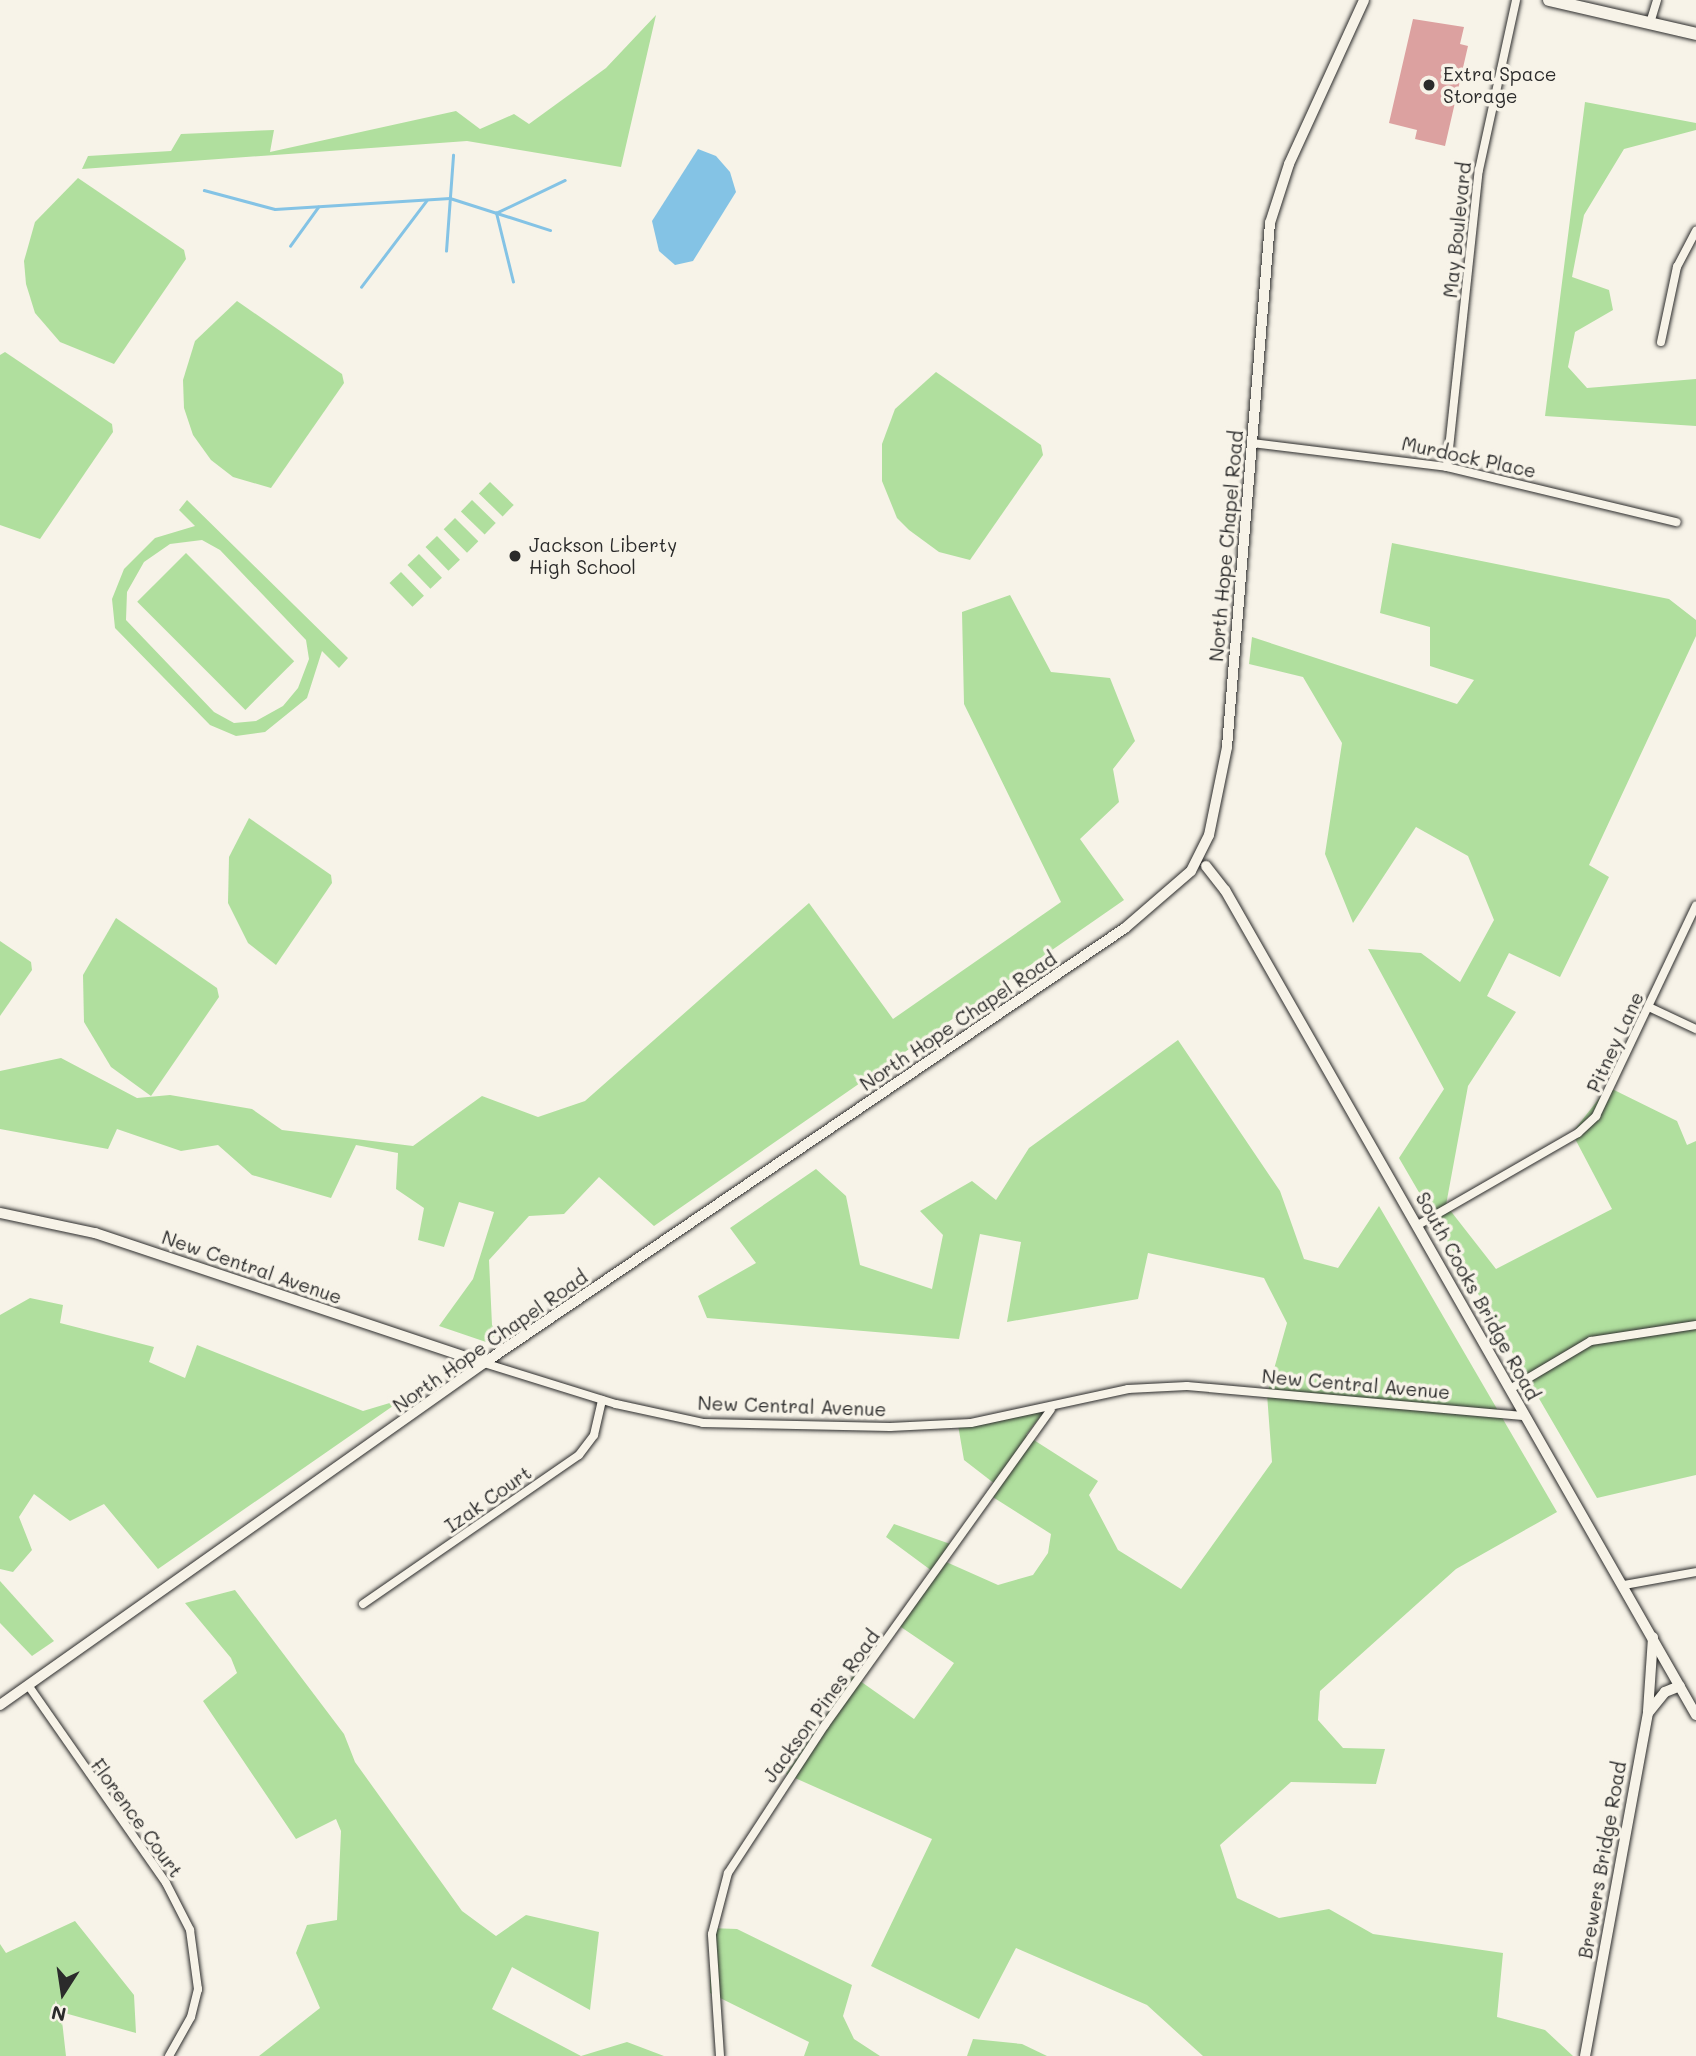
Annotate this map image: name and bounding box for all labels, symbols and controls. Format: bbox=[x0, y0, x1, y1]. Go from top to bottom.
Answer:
place label: Extra Space Storage bbox=[1443, 63, 1557, 107]
marker: Extra Space Storage bbox=[1421, 77, 1437, 93]
street label: May Boulevard bbox=[1439, 161, 1475, 299]
street label: North Hope Chapel Road bbox=[1205, 429, 1247, 663]
street label: Murdock Place bbox=[1400, 432, 1538, 482]
place label: Jackson Liberty High School bbox=[529, 534, 677, 578]
marker: Jackson Liberty High School bbox=[507, 548, 523, 564]
street label: North Hope Chapel Road bbox=[855, 947, 1061, 1095]
street label: Pitney Lane bbox=[1582, 988, 1648, 1096]
street label: South Cooks Bridge Road bbox=[1411, 1188, 1545, 1404]
street label: New Central Avenue bbox=[159, 1225, 345, 1309]
street label: North Hope Chapel Road bbox=[388, 1265, 592, 1417]
street label: New Central Avenue bbox=[1261, 1364, 1451, 1404]
street label: New Central Avenue bbox=[697, 1391, 887, 1421]
street label: Izak Court bbox=[440, 1461, 536, 1537]
street label: Jackson Pines Road bbox=[758, 1625, 884, 1787]
street label: Florence Court bbox=[86, 1754, 188, 1882]
street label: Brewers Bridge Road bbox=[1573, 1760, 1631, 1960]
north arrow bbox=[28, 1958, 98, 2028]
text: N bbox=[49, 2000, 68, 2028]

